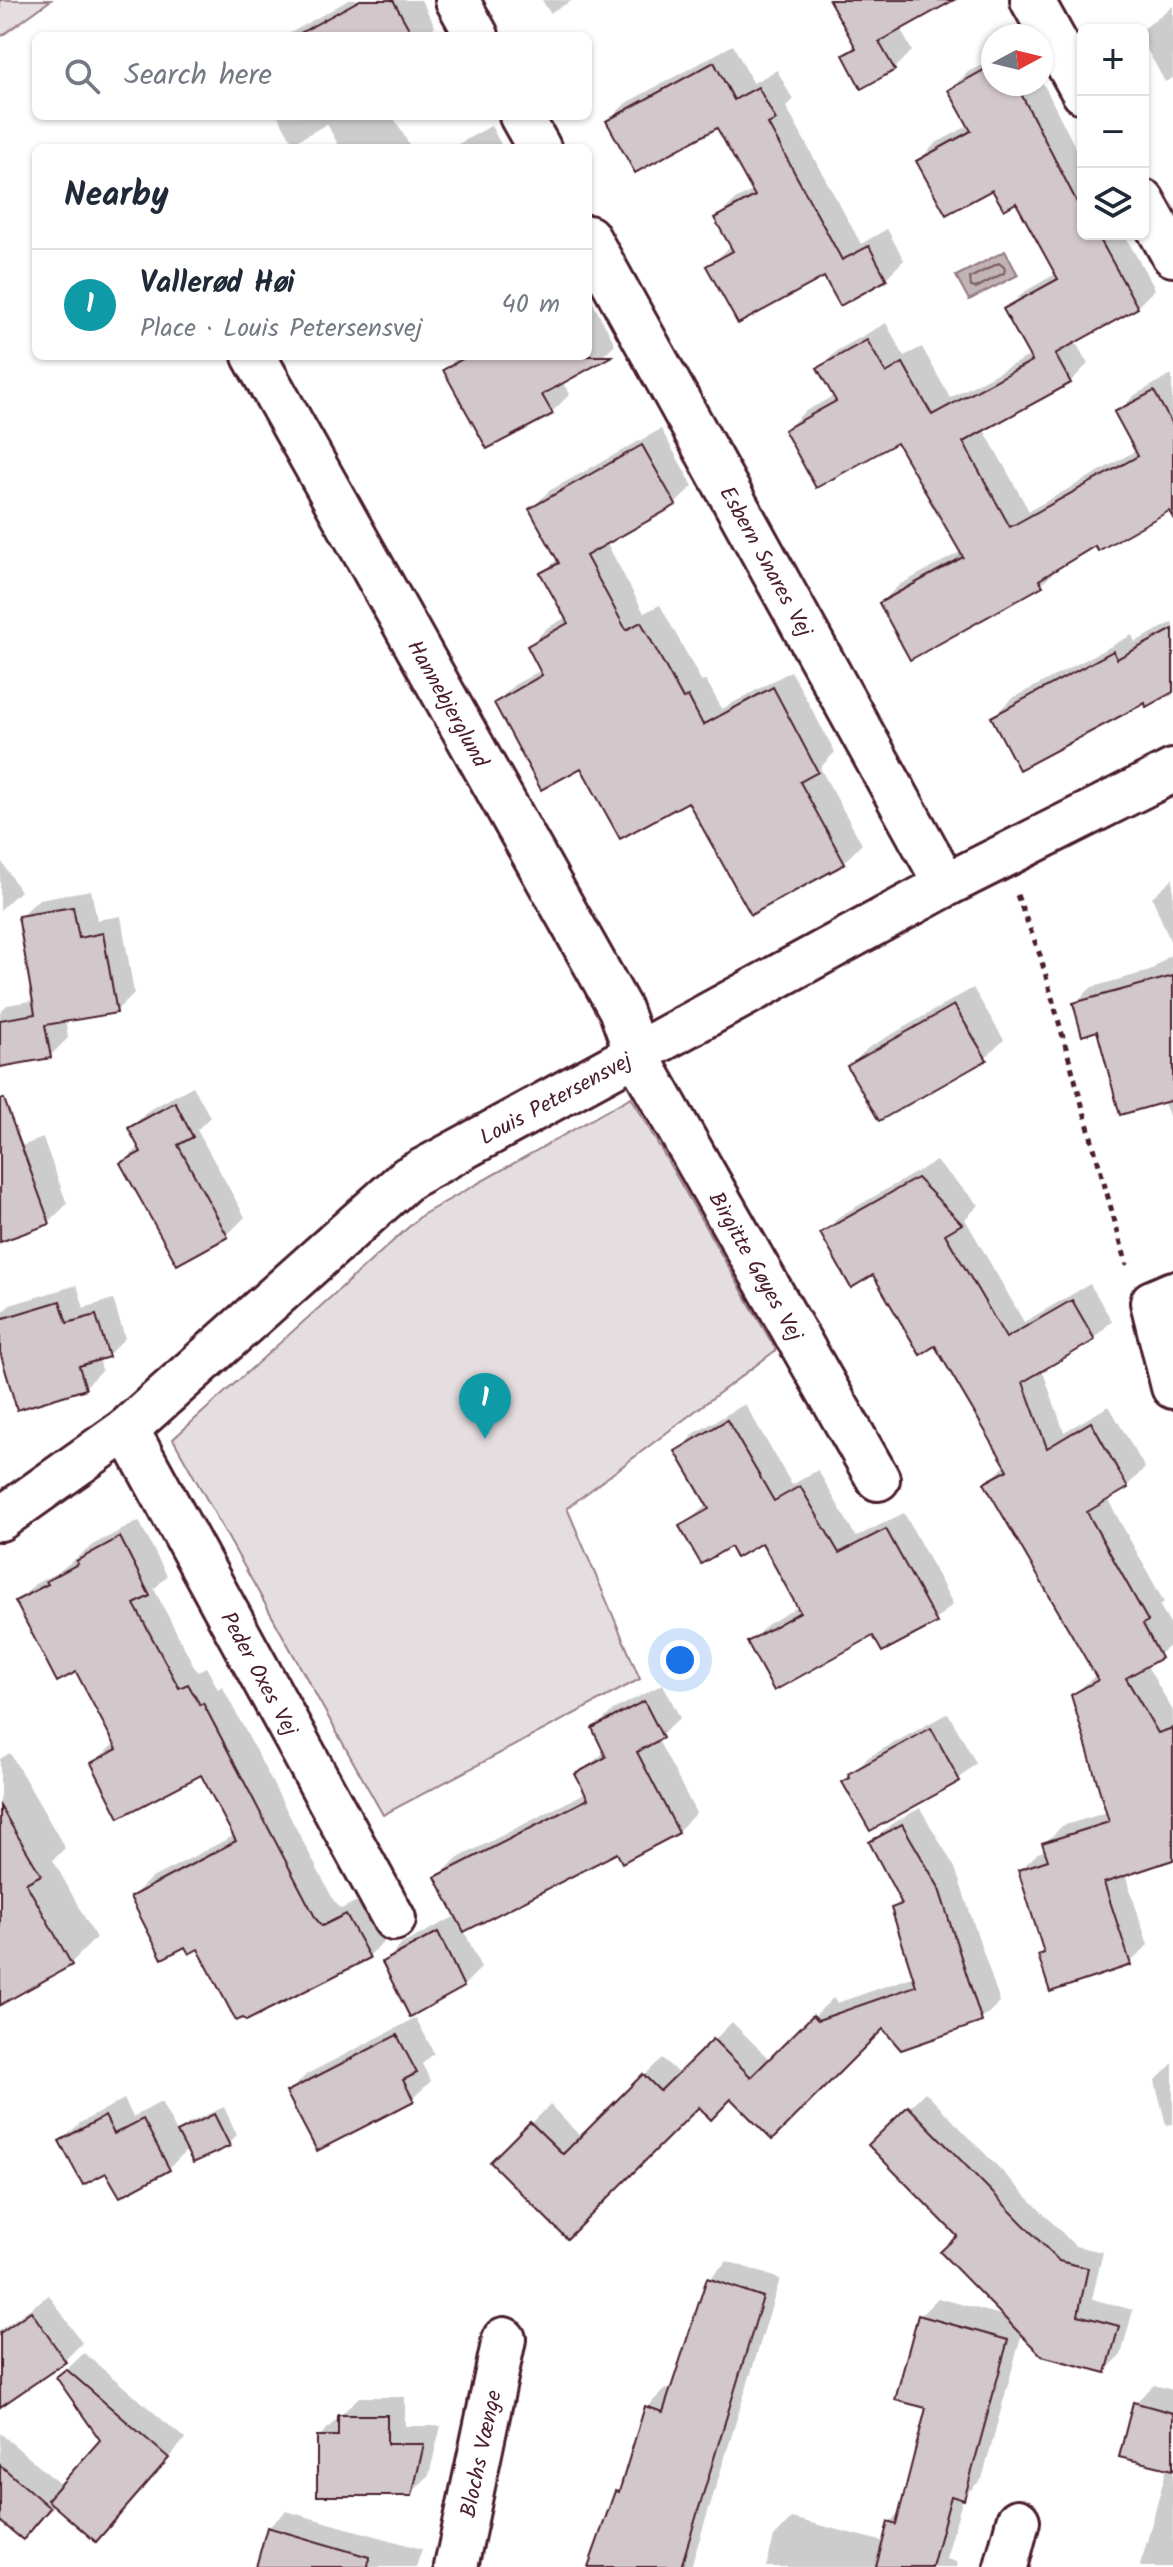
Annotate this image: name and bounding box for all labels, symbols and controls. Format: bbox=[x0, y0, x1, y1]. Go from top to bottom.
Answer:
north arrow bbox=[981, 24, 1053, 96]
map controls bbox=[1077, 24, 1149, 240]
button: + bbox=[1077, 24, 1149, 96]
search box bbox=[32, 32, 592, 120]
text: Search here bbox=[124, 52, 272, 100]
icon: search bbox=[60, 54, 104, 98]
button: − bbox=[1077, 96, 1149, 168]
button: layers bbox=[1077, 168, 1149, 240]
text: Nearby bbox=[64, 169, 169, 223]
text: Vallerød Høi bbox=[140, 260, 295, 308]
text: 1 bbox=[86, 284, 94, 326]
text: 40 m bbox=[502, 284, 560, 326]
text: Place · Louis Petersensvej bbox=[140, 308, 422, 350]
street label: Esbern Snares Vej bbox=[709, 480, 821, 645]
street label: Hannebjerglund bbox=[396, 634, 497, 776]
street label: Louis Petersensvej bbox=[474, 1044, 640, 1156]
street label: Birgitte Gøyes Vej bbox=[698, 1186, 812, 1350]
pin: 1 bbox=[459, 1373, 511, 1439]
street label: Peder Oxes Vej bbox=[210, 1606, 307, 1744]
your location bbox=[660, 1640, 700, 1680]
street label: Blochs Vænge bbox=[452, 2387, 513, 2521]

